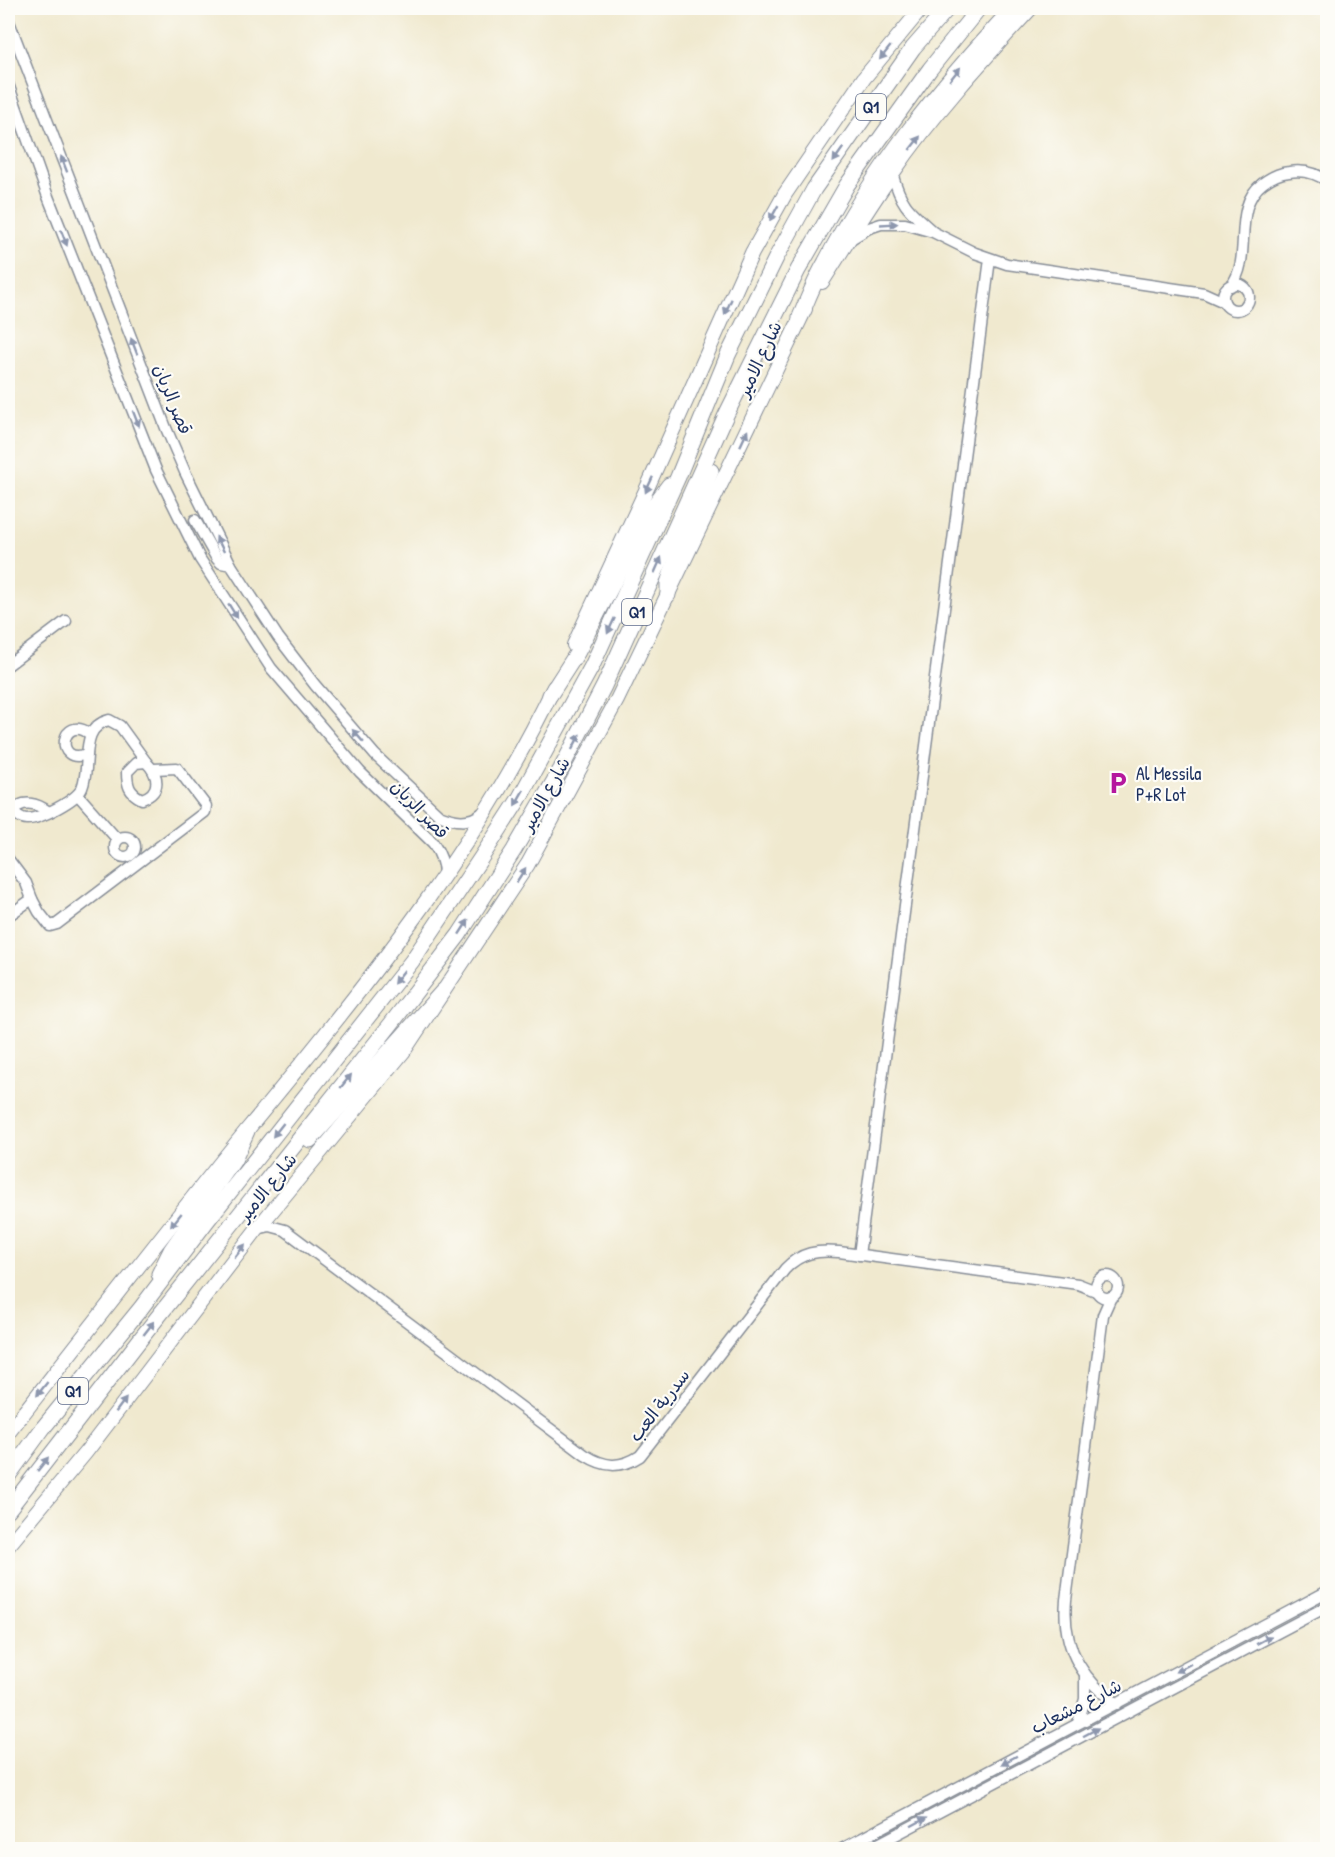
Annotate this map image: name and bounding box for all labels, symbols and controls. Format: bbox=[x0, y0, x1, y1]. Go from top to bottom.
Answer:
one-way arrow bbox=[878, 45, 891, 61]
one-way arrow bbox=[948, 66, 961, 82]
road number: Q1 bbox=[856, 94, 886, 120]
one-way arrow bbox=[908, 136, 920, 151]
one-way arrow bbox=[832, 147, 844, 163]
one-way arrow bbox=[58, 155, 68, 173]
one-way arrow bbox=[769, 205, 779, 222]
one-way arrow bbox=[880, 220, 899, 229]
one-way arrow bbox=[60, 229, 70, 247]
one-way arrow bbox=[723, 298, 733, 316]
street label: شارع الامير bbox=[730, 317, 788, 403]
one-way arrow bbox=[129, 336, 139, 354]
street label: قصر الريان bbox=[148, 360, 198, 438]
one-way arrow bbox=[132, 410, 141, 428]
one-way arrow bbox=[739, 430, 748, 447]
one-way arrow bbox=[644, 476, 653, 493]
one-way arrow bbox=[215, 535, 225, 552]
one-way arrow bbox=[654, 557, 663, 574]
road number: Q1 bbox=[622, 599, 652, 625]
one-way arrow bbox=[227, 603, 238, 619]
one-way arrow bbox=[606, 617, 615, 634]
one-way arrow bbox=[352, 729, 365, 744]
one-way arrow bbox=[571, 733, 580, 750]
street label: شارع الامير bbox=[513, 752, 576, 837]
place label: Al Messila P+R Lot bbox=[1136, 761, 1201, 807]
parking icon: Al Messila P+R Lot bbox=[1105, 770, 1131, 796]
street label: قصر الريان bbox=[385, 774, 455, 844]
one-way arrow bbox=[514, 790, 525, 806]
one-way arrow bbox=[515, 867, 526, 884]
one-way arrow bbox=[459, 918, 470, 935]
one-way arrow bbox=[393, 969, 406, 985]
one-way arrow bbox=[339, 1073, 352, 1089]
one-way arrow bbox=[273, 1123, 285, 1138]
street label: شارع الامير bbox=[230, 1148, 302, 1228]
one-way arrow bbox=[170, 1212, 183, 1227]
one-way arrow bbox=[234, 1243, 246, 1259]
one-way arrow bbox=[143, 1320, 155, 1335]
street label: سدرية العب bbox=[623, 1363, 695, 1447]
road number: Q1 bbox=[58, 1378, 88, 1404]
one-way arrow bbox=[36, 1381, 49, 1397]
one-way arrow bbox=[115, 1398, 127, 1414]
one-way arrow bbox=[37, 1456, 50, 1472]
one-way arrow bbox=[1255, 1635, 1272, 1645]
one-way arrow bbox=[1175, 1663, 1192, 1673]
street label: شارع مشعاب bbox=[1026, 1672, 1126, 1740]
one-way arrow bbox=[1083, 1727, 1100, 1737]
one-way arrow bbox=[1000, 1755, 1017, 1765]
one-way arrow bbox=[911, 1817, 928, 1827]

